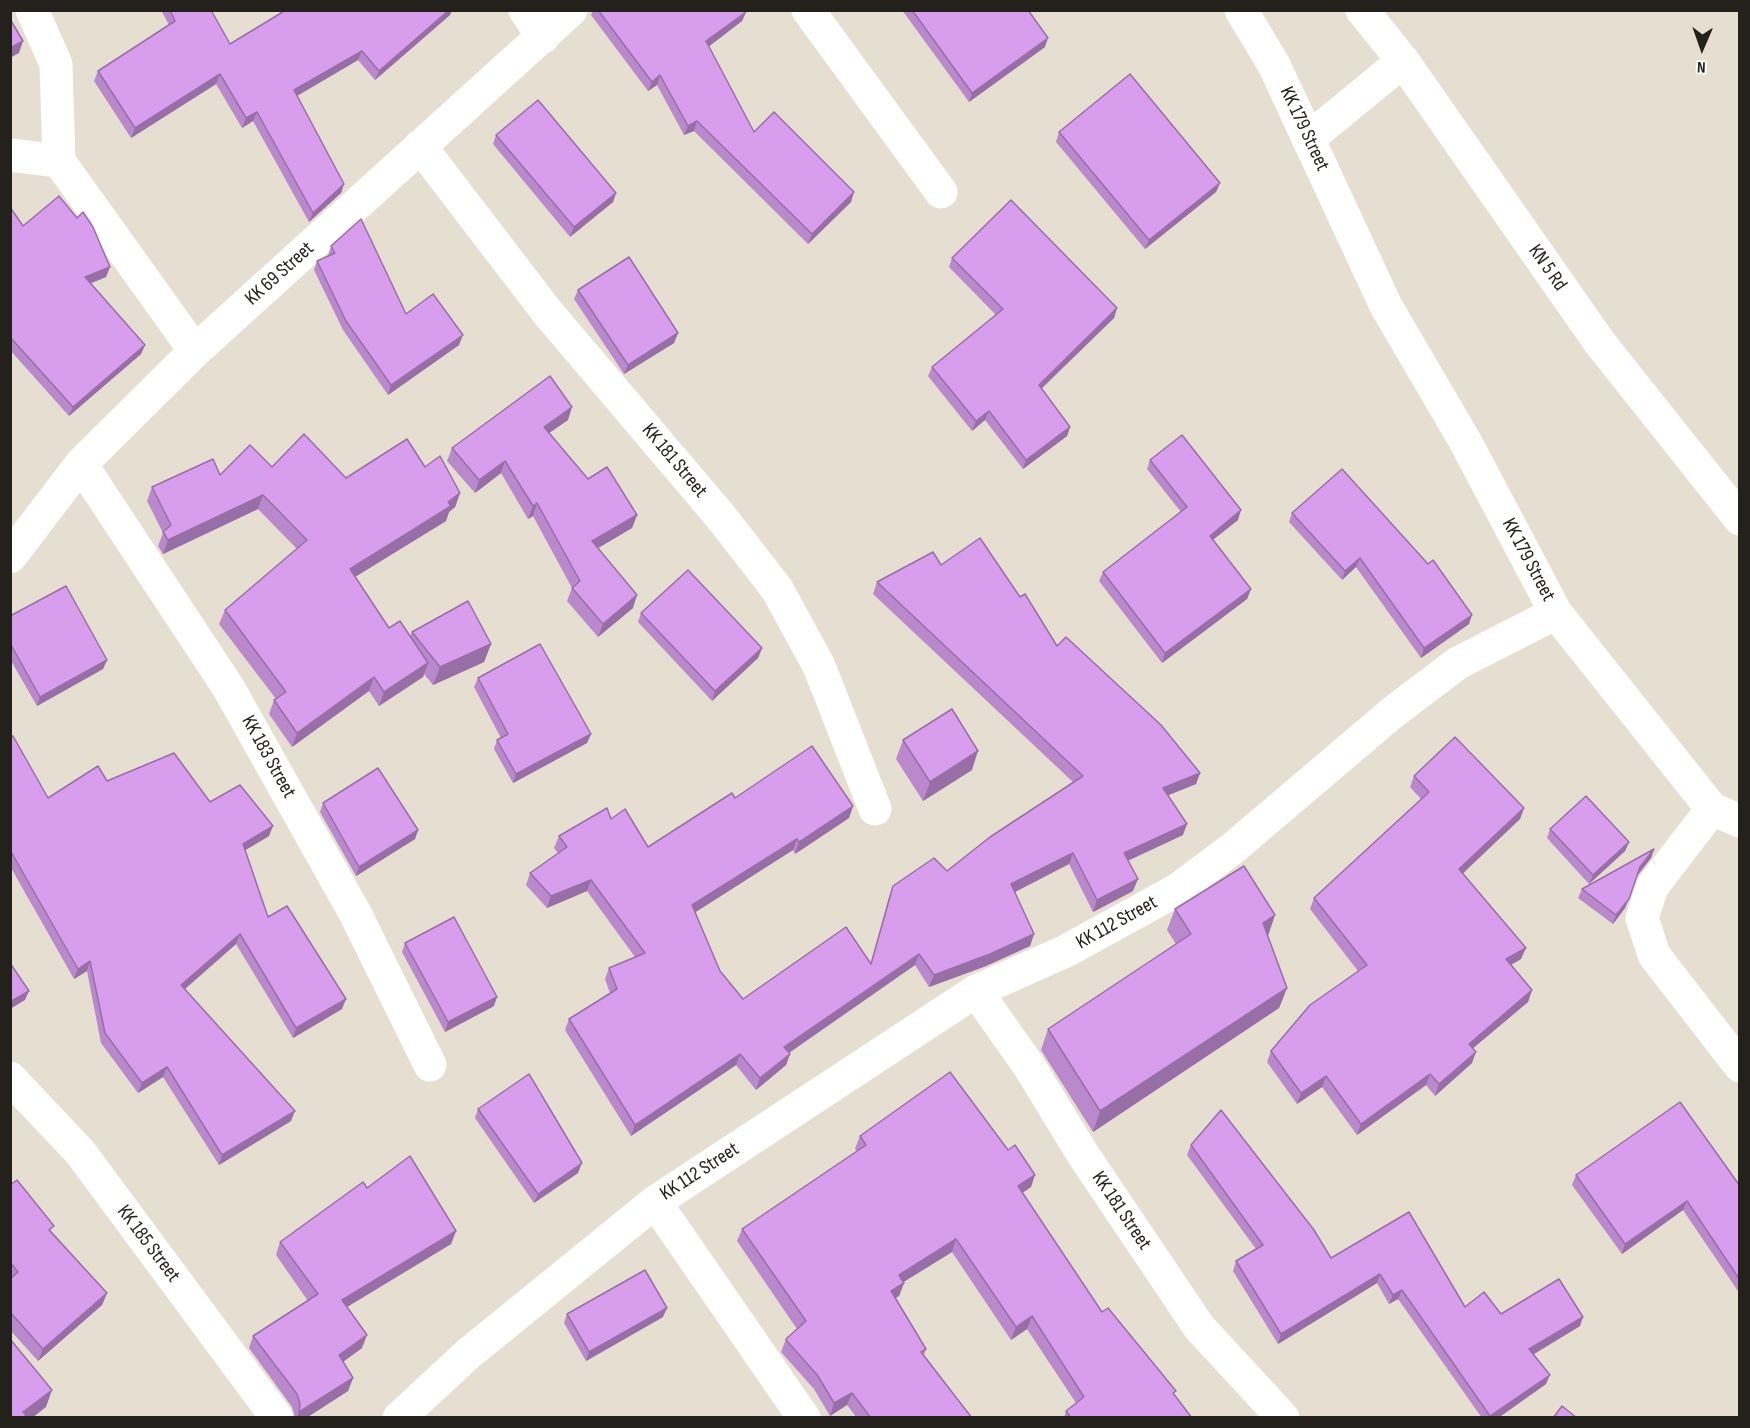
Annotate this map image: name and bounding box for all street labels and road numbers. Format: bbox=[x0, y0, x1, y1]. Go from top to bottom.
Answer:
street label: KK 179 Street bbox=[1274, 83, 1334, 175]
street label: KK 69 Street bbox=[241, 237, 319, 311]
street label: KN 5 Rd bbox=[1523, 240, 1571, 296]
street label: KK 181 Street bbox=[636, 419, 712, 503]
street label: KK 179 Street bbox=[1496, 514, 1560, 606]
street label: KK 183 Street bbox=[236, 711, 300, 803]
street label: KK 112 Street bbox=[1072, 891, 1162, 955]
street label: KK 112 Street bbox=[656, 1138, 744, 1206]
street label: KK 181 Street bbox=[1086, 1167, 1156, 1255]
street label: KK 185 Street bbox=[111, 1201, 185, 1287]

